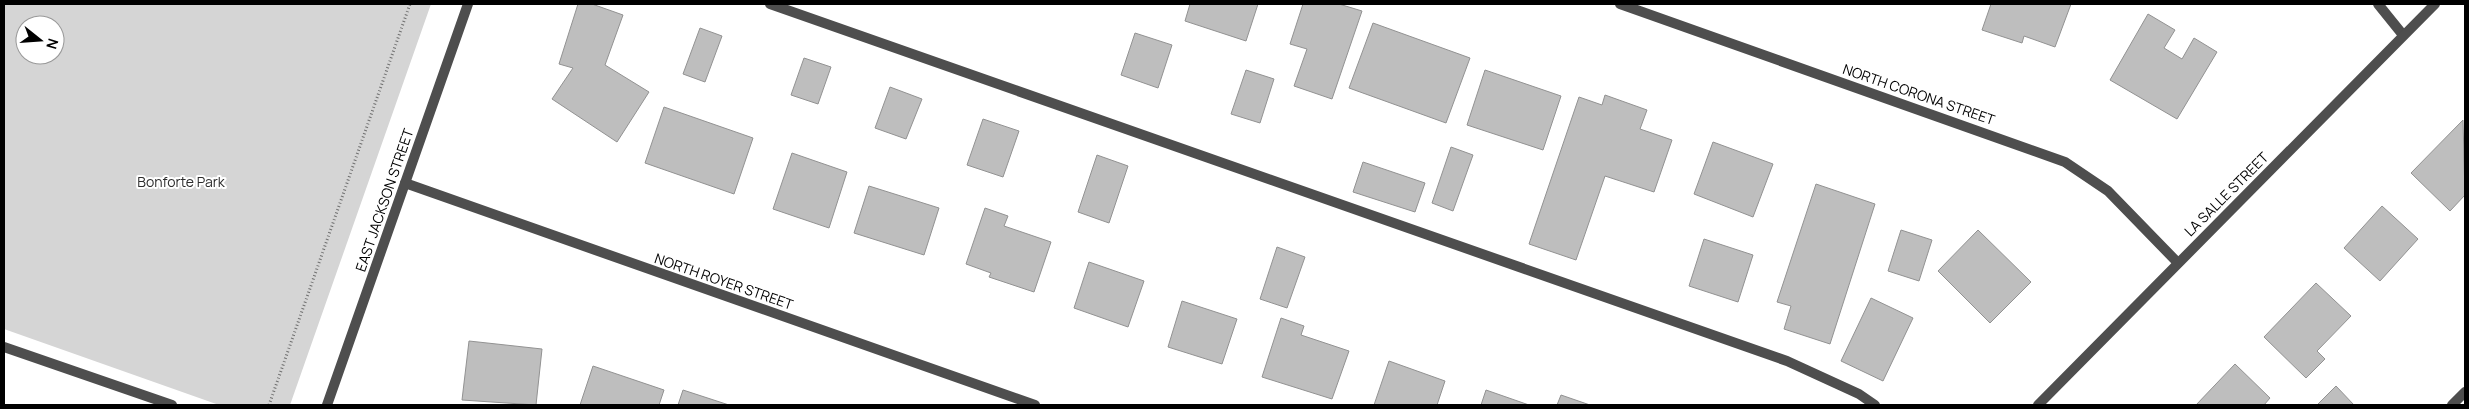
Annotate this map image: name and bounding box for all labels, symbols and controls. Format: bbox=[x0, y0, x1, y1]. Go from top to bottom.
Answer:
north arrow bbox=[15, 15, 65, 65]
text: N bbox=[42, 36, 63, 52]
street label: NORTH CORONA STREET bbox=[1840, 59, 1998, 129]
street label: EAST JACKSON STREET bbox=[351, 125, 418, 274]
street label: LA SALLE STREET bbox=[2180, 147, 2273, 240]
park label: Bonforte Park bbox=[137, 172, 226, 191]
street label: NORTH ROYER STREET bbox=[652, 248, 796, 314]

